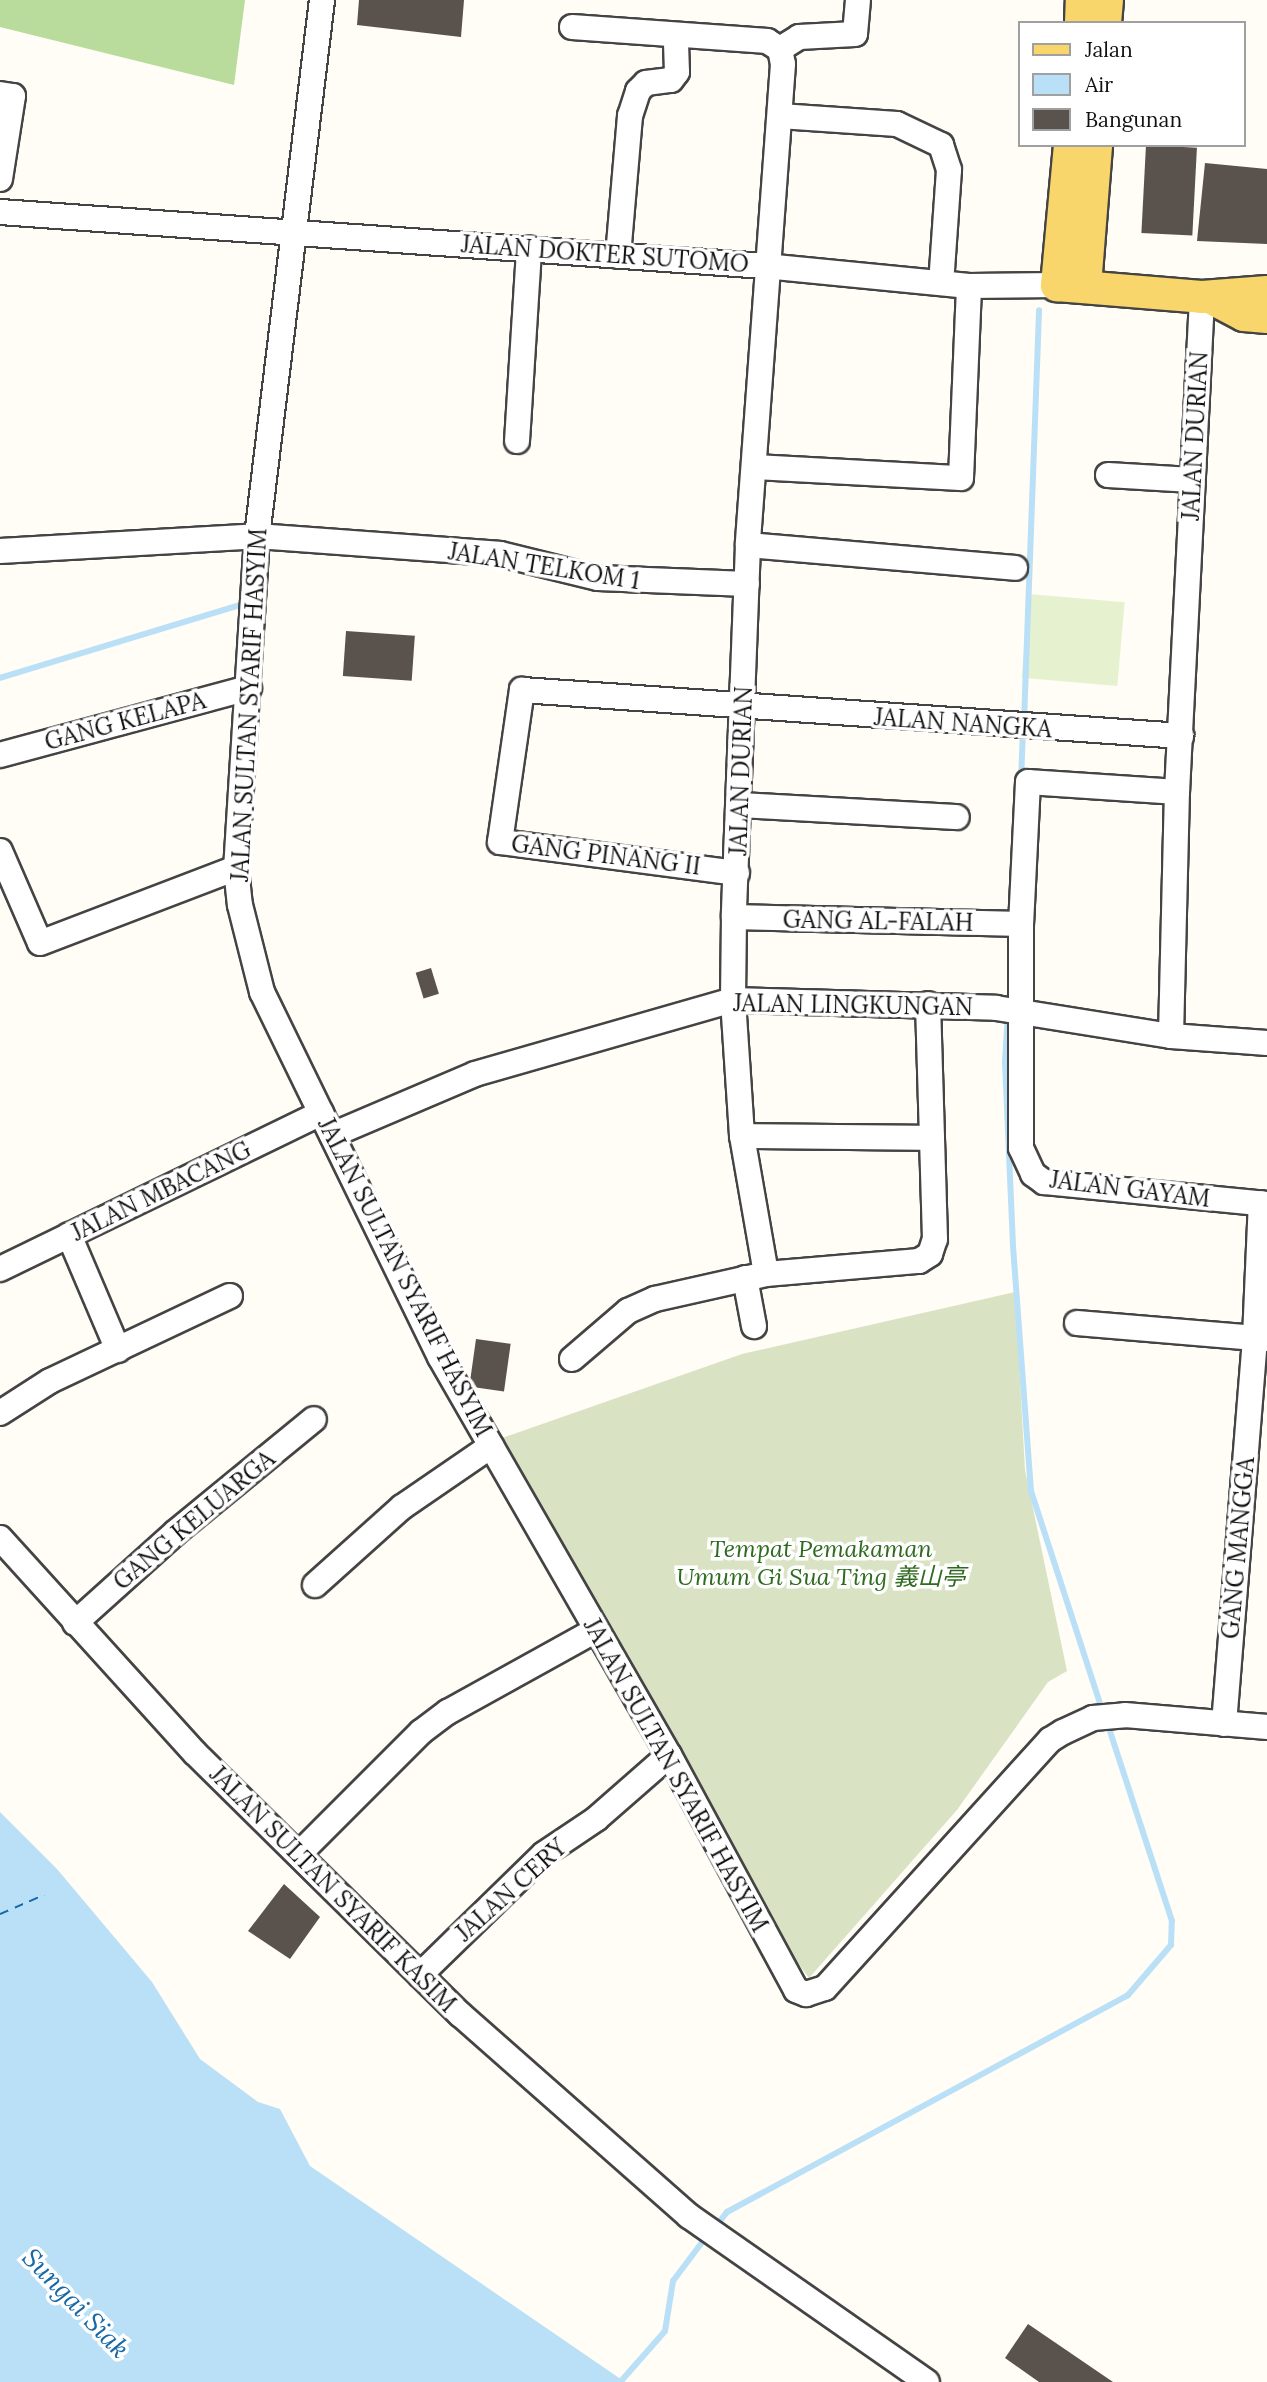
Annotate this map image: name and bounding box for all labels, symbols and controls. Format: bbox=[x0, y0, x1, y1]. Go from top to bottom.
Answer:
legend bbox=[1018, 21, 1246, 147]
text: Jalan bbox=[1085, 36, 1133, 63]
text: Air bbox=[1085, 71, 1113, 98]
text: Bangunan bbox=[1085, 106, 1182, 133]
street label: JALAN DOKTER SUTOMO bbox=[460, 230, 750, 278]
street label: JALAN DURIAN bbox=[1176, 351, 1214, 521]
street label: JALAN SULTAN SYARIF HASYIM bbox=[225, 528, 273, 882]
street label: JALAN TELKOM 1 bbox=[446, 537, 642, 595]
street label: GANG KELAPA bbox=[41, 686, 209, 756]
street label: JALAN DURIAN bbox=[724, 686, 758, 856]
street label: JALAN NANGKA bbox=[873, 702, 1053, 744]
street label: GANG PINANG II bbox=[510, 829, 702, 881]
street label: GANG AL-FALAH bbox=[782, 905, 974, 937]
street label: JALAN LINGKUNGAN bbox=[733, 989, 973, 1021]
street label: JALAN SULTAN SYARIF HASYIM bbox=[312, 1113, 498, 1441]
street label: JALAN MBACANG bbox=[66, 1135, 256, 1247]
street label: JALAN GAYAM bbox=[1048, 1165, 1212, 1213]
street label: GANG KELUARGA bbox=[107, 1444, 281, 1596]
street label: GANG MANGGA bbox=[1216, 1456, 1260, 1640]
park label: Tempat Pemakaman Umum Gi Sua Ting 義山亭 bbox=[676, 1535, 966, 1591]
street label: JALAN SULTAN SYARIF HASYIM bbox=[578, 1613, 774, 1937]
street label: JALAN SULTAN SYARIF KASIM bbox=[204, 1760, 462, 2018]
street label: JALAN CERY bbox=[450, 1833, 572, 1947]
water label: Sungai Siak bbox=[16, 2242, 136, 2364]

